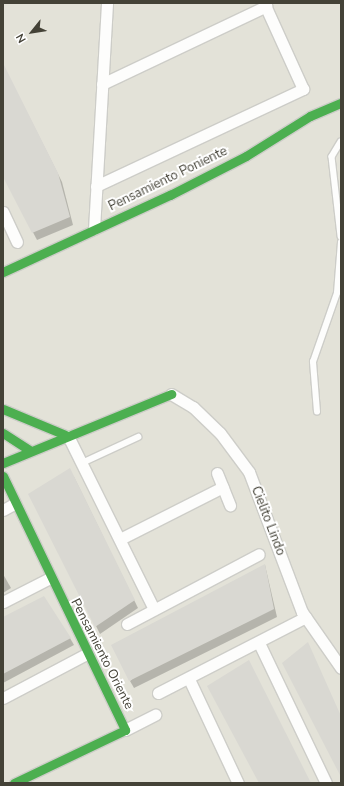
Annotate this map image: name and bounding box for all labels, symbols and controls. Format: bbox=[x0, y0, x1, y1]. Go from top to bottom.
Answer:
north arrow bbox=[12, 12, 52, 52]
text: N bbox=[13, 31, 30, 46]
street label: Pensamiento Poniente bbox=[106, 143, 230, 215]
street label: Cielito Lindo bbox=[248, 484, 288, 558]
street label: Pensamiento Oriente bbox=[67, 596, 137, 712]

